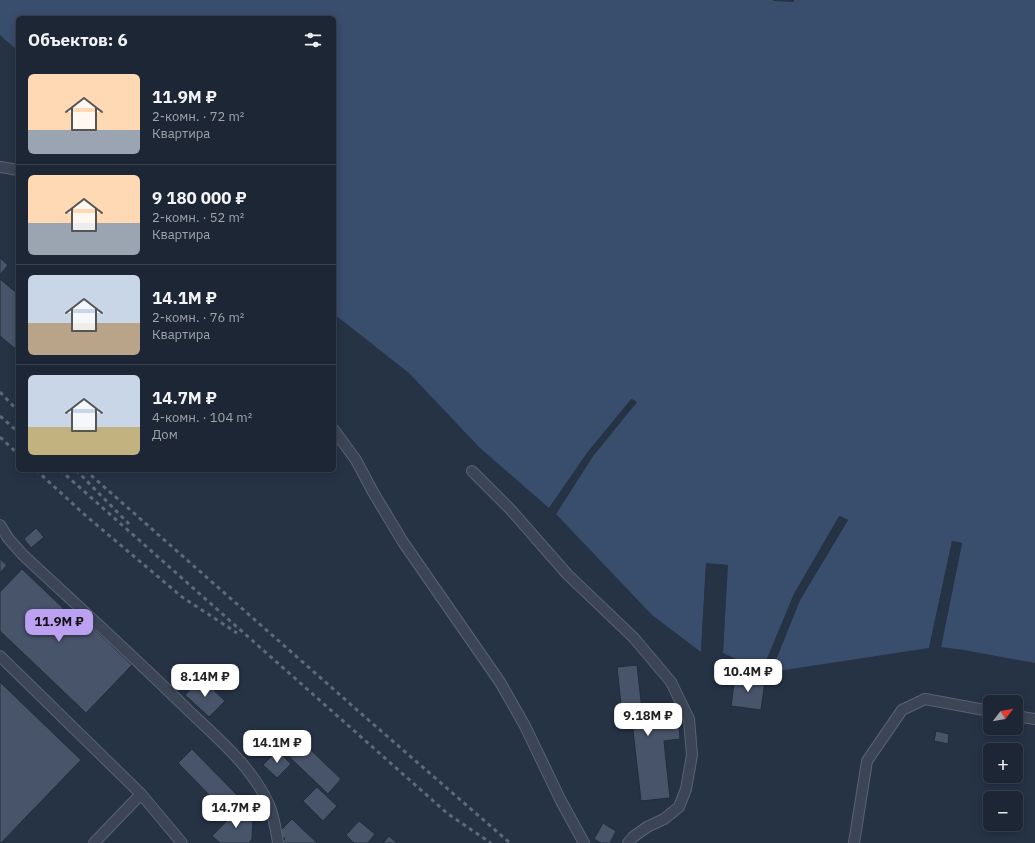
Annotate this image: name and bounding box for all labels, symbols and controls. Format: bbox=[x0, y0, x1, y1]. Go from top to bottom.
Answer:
text: Объектов: 6 bbox=[28, 29, 128, 51]
icon: filters bbox=[302, 29, 324, 51]
text: 11.9M ₽ bbox=[152, 86, 217, 108]
icon: home bbox=[60, 90, 108, 138]
text: 2-комн. · 72 m² bbox=[152, 108, 244, 125]
text: Квартира bbox=[152, 125, 210, 142]
text: 9 180 000 ₽ bbox=[152, 187, 247, 209]
icon: home bbox=[60, 191, 108, 239]
text: 2-комн. · 52 m² bbox=[152, 209, 244, 226]
text: Квартира bbox=[152, 226, 210, 243]
text: 14.1M ₽ bbox=[152, 287, 217, 309]
icon: home bbox=[60, 291, 108, 339]
text: 2-комн. · 76 m² bbox=[152, 309, 244, 326]
text: Квартира bbox=[152, 326, 210, 343]
text: 14.7M ₽ bbox=[152, 387, 217, 409]
icon: home bbox=[60, 391, 108, 439]
text: 4-комн. · 104 m² bbox=[152, 409, 252, 426]
text: Дом bbox=[152, 426, 178, 443]
pin: 11.9M ₽ bbox=[22, 609, 96, 643]
text: 11.9M ₽ bbox=[34, 613, 84, 630]
pin: 10.4M ₽ bbox=[711, 659, 785, 693]
text: 10.4M ₽ bbox=[723, 663, 773, 680]
pin: 8.14M ₽ bbox=[168, 664, 242, 698]
text: 8.14M ₽ bbox=[180, 668, 230, 685]
north arrow bbox=[983, 695, 1023, 735]
map controls bbox=[983, 695, 1023, 831]
pin: 9.18M ₽ bbox=[611, 703, 685, 737]
text: 9.18M ₽ bbox=[623, 707, 673, 724]
pin: 14.1M ₽ bbox=[240, 730, 314, 764]
text: 14.1M ₽ bbox=[252, 734, 302, 751]
button: + bbox=[983, 743, 1023, 783]
button: − bbox=[983, 791, 1023, 831]
pin: 14.7M ₽ bbox=[199, 795, 273, 829]
text: 14.7M ₽ bbox=[211, 799, 261, 816]

